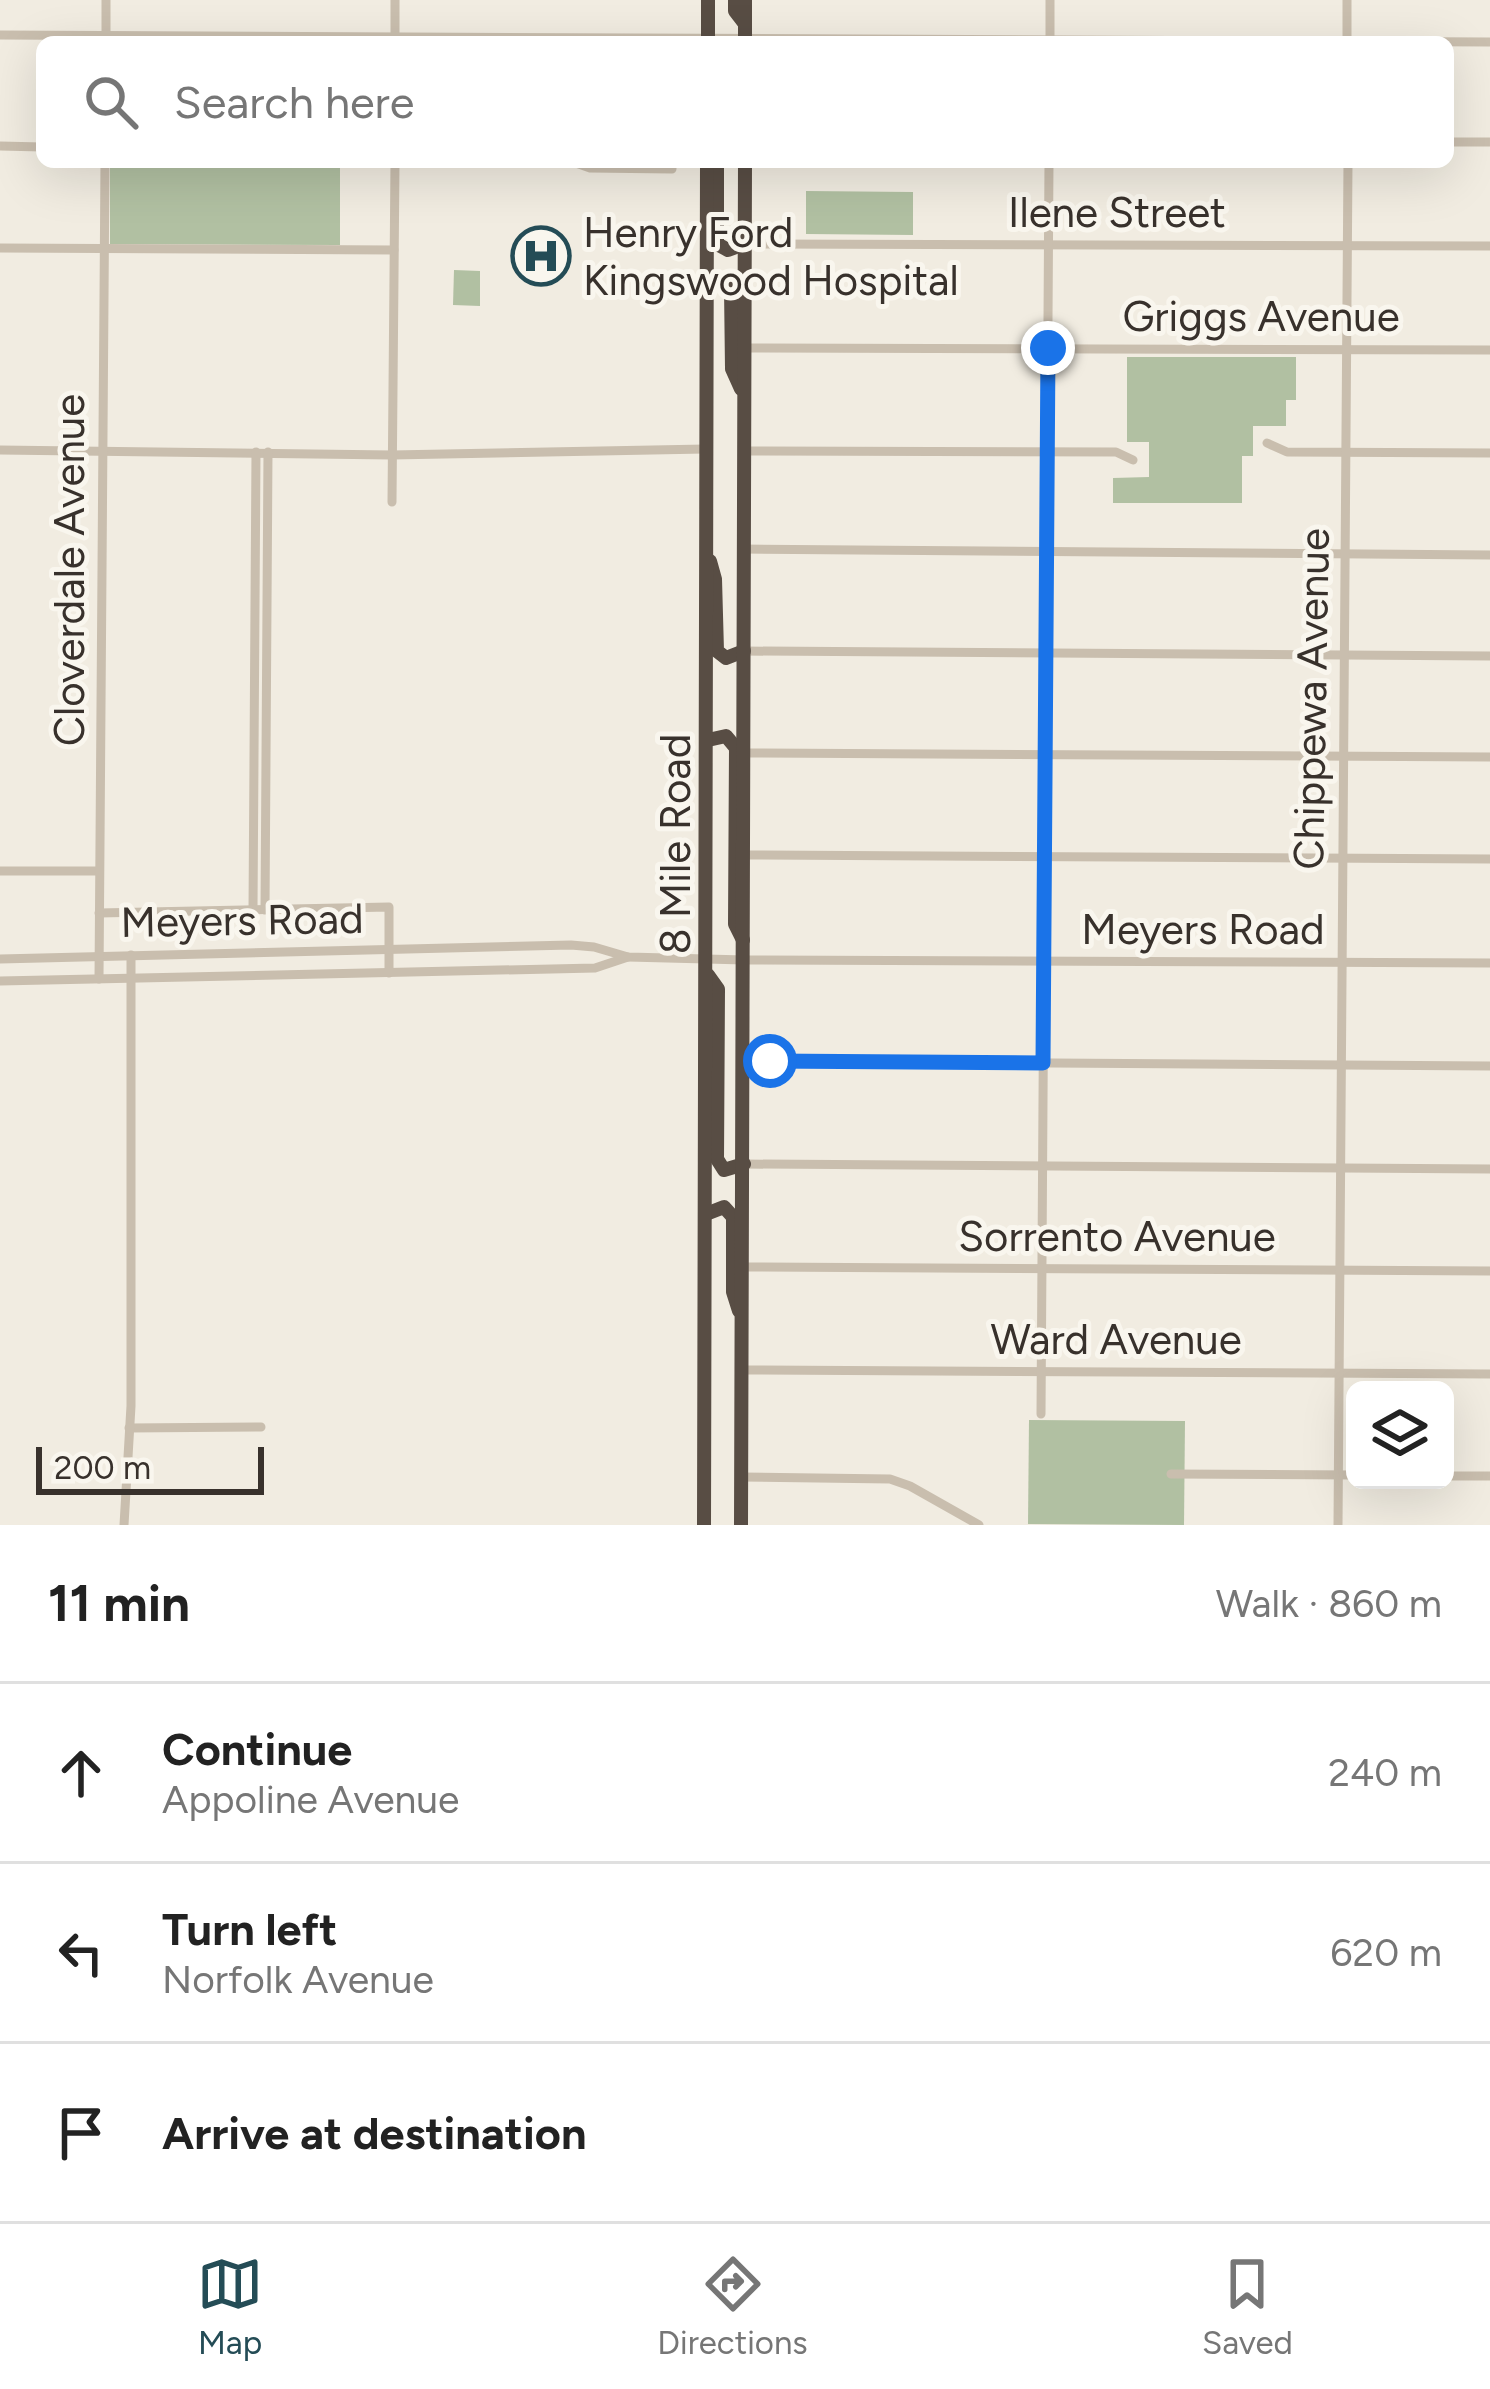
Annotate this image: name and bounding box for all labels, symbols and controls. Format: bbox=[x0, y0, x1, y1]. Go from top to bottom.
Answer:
search box bbox=[36, 36, 1454, 168]
icon: search bbox=[78, 69, 144, 135]
text: Search here bbox=[174, 75, 414, 129]
street label: Ilene Street bbox=[1008, 187, 1226, 238]
place label: Henry Ford Kingswood Hospital bbox=[583, 207, 959, 306]
hospital icon: Henry Ford Kingswood Hospital bbox=[510, 225, 572, 287]
street label: Griggs Avenue bbox=[1122, 291, 1400, 342]
route end bbox=[1021, 321, 1075, 375]
street label: Cloverdale Avenue bbox=[44, 394, 95, 746]
street label: Chippewa Avenue bbox=[1283, 528, 1340, 870]
street label: 8 Mile Road bbox=[650, 734, 701, 954]
street label: Meyers Road bbox=[120, 893, 364, 948]
street label: Meyers Road bbox=[1081, 904, 1325, 955]
route start bbox=[743, 1034, 797, 1088]
street label: Sorrento Avenue bbox=[958, 1211, 1276, 1262]
street label: Ward Avenue bbox=[990, 1314, 1242, 1365]
map controls bbox=[1346, 1381, 1454, 1489]
button: layers bbox=[1346, 1381, 1454, 1489]
scale bar bbox=[36, 1441, 264, 1494]
text: 200 m bbox=[54, 1448, 151, 1487]
text: 11 min bbox=[48, 1573, 190, 1634]
text: Walk · 860 m bbox=[1216, 1580, 1442, 1627]
text: Continue bbox=[162, 1722, 352, 1776]
icon: ahead bbox=[48, 1740, 114, 1806]
text: 240 m bbox=[1328, 1749, 1442, 1796]
text: Appoline Avenue bbox=[162, 1776, 459, 1823]
text: Turn left bbox=[162, 1902, 337, 1956]
icon: left bbox=[48, 1920, 114, 1986]
text: 620 m bbox=[1330, 1929, 1442, 1976]
text: Norfolk Avenue bbox=[162, 1956, 434, 2003]
icon: arrive bbox=[48, 2100, 114, 2166]
text: Arrive at destination bbox=[162, 2106, 586, 2160]
tab: Map bbox=[197, 2251, 263, 2362]
tab: Directions bbox=[657, 2251, 808, 2362]
tab: Saved bbox=[1202, 2251, 1293, 2362]

